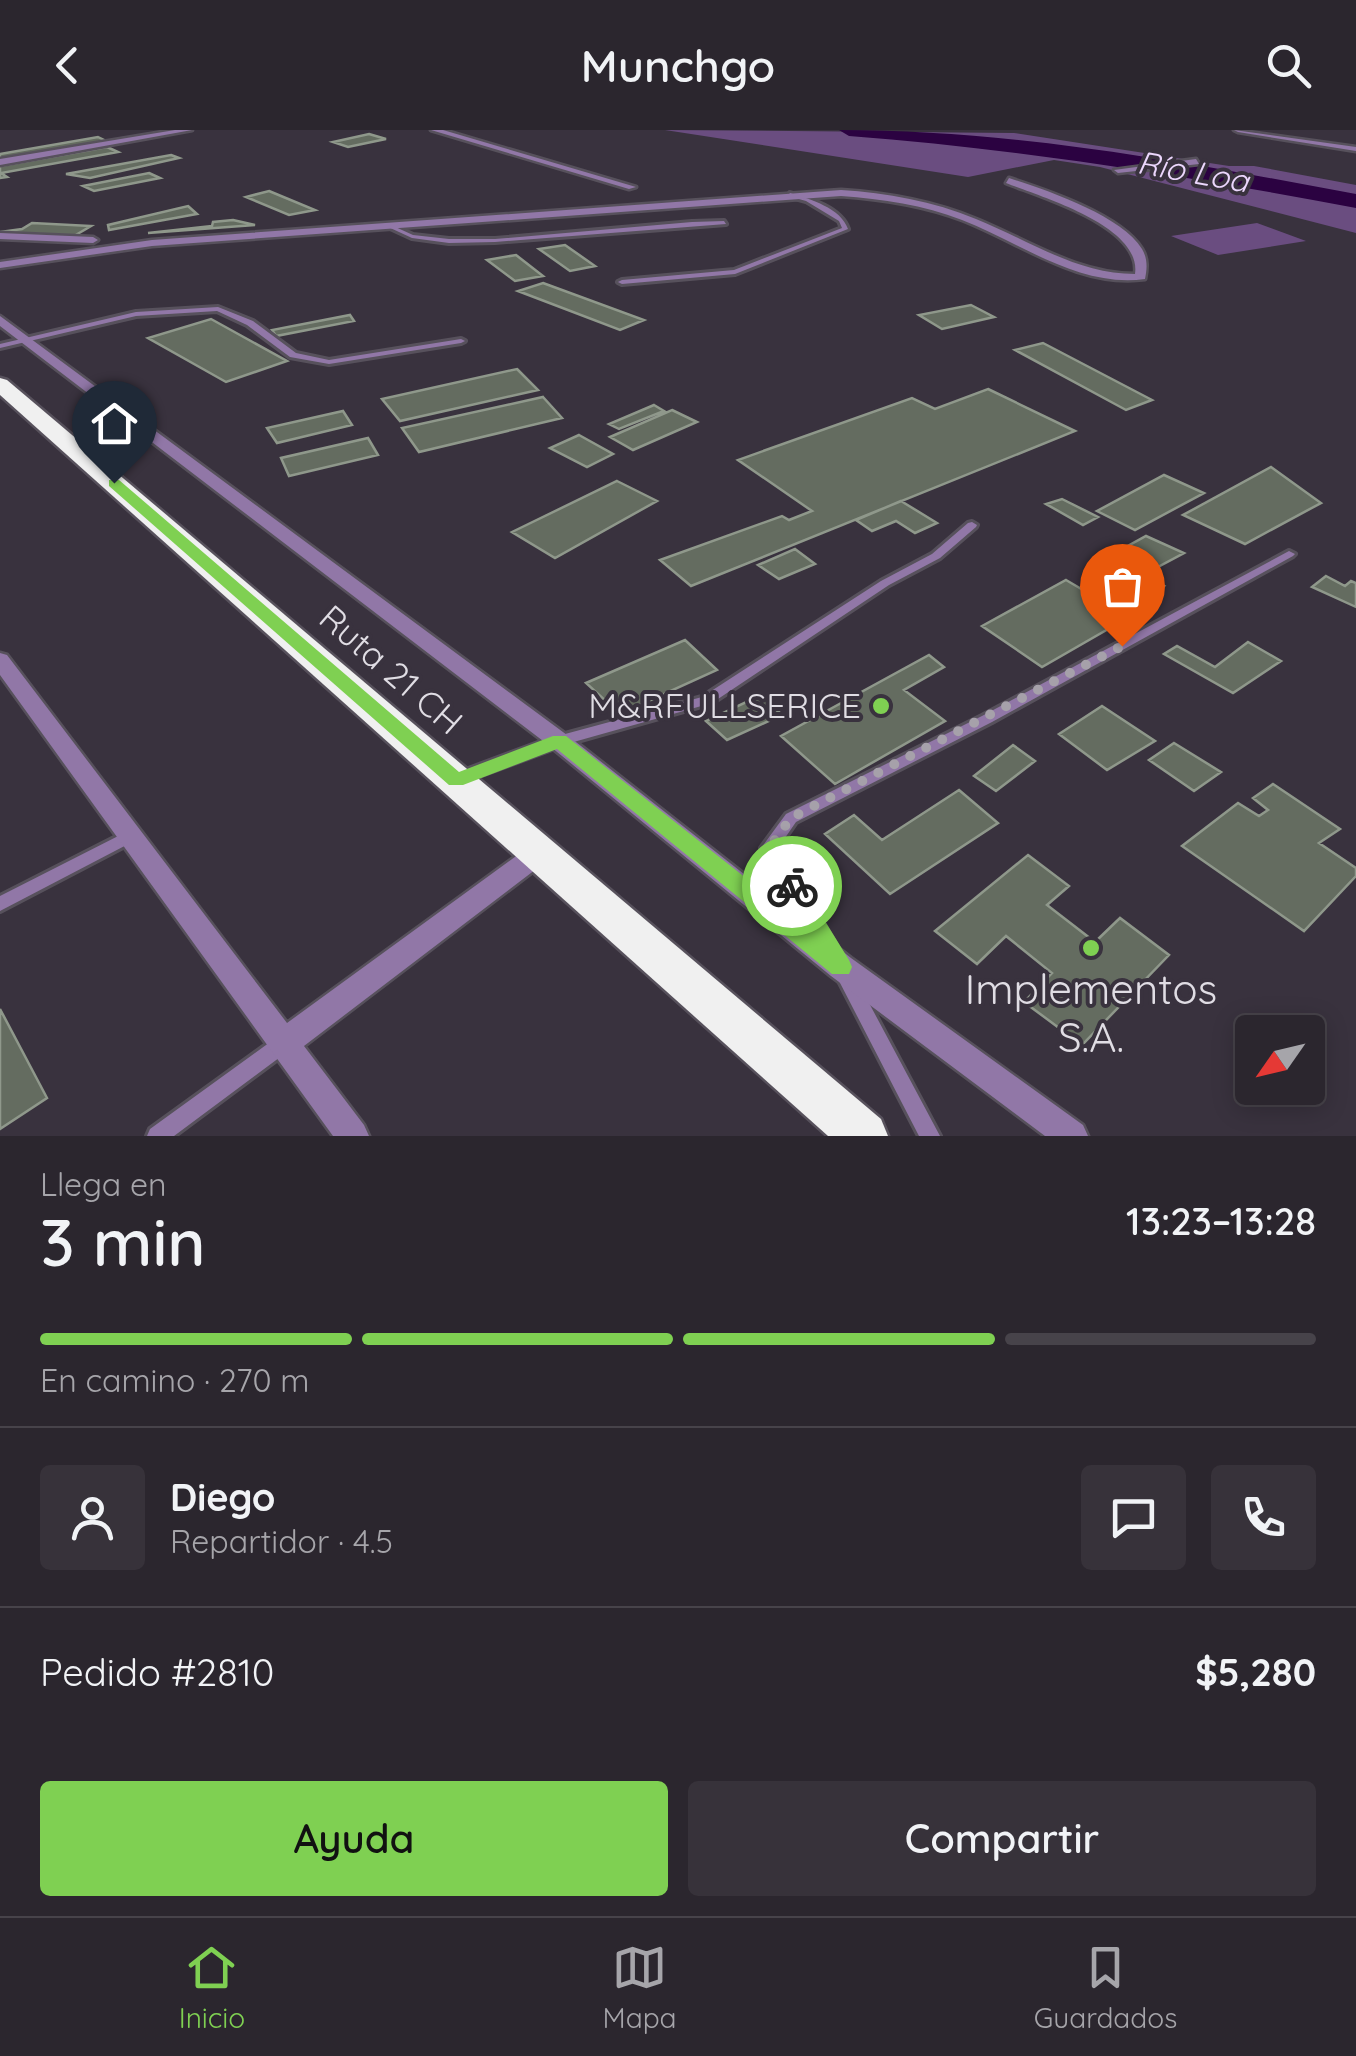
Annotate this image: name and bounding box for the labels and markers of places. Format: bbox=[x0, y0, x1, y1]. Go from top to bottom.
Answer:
pin bbox=[72, 381, 157, 484]
pin bbox=[1080, 544, 1165, 647]
place label: M&RFULLSERICE bbox=[588, 683, 861, 727]
marker: M&RFULLSERICE bbox=[870, 695, 892, 717]
marker: Implementos S.A. bbox=[1080, 937, 1102, 959]
place label: Implementos S.A. bbox=[965, 962, 1217, 1063]

